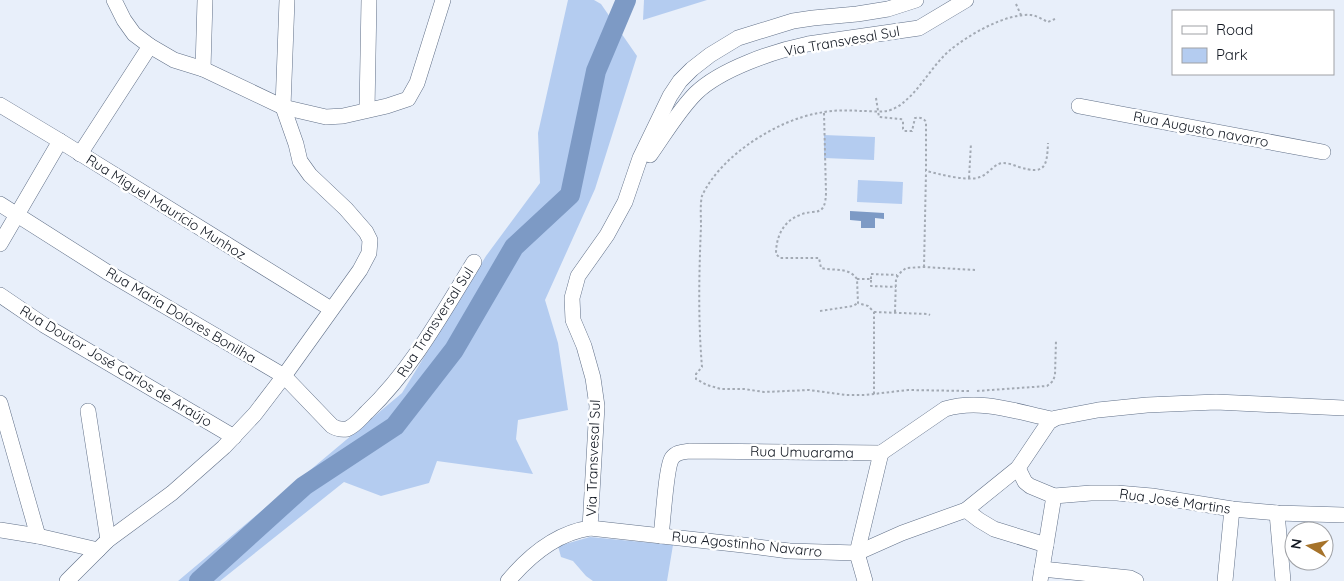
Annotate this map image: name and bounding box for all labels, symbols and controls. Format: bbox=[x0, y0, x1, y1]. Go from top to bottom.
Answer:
legend bbox=[1172, 10, 1334, 75]
text: Road bbox=[1216, 20, 1253, 39]
street label: Via Transvesal Sul bbox=[783, 22, 901, 60]
text: Park bbox=[1216, 45, 1248, 64]
street label: Rua Augusto navarro bbox=[1132, 107, 1270, 151]
street label: Rua Miguel Maurício Munhoz bbox=[83, 150, 249, 264]
street label: Rua Maria Dolores Bonilha bbox=[103, 263, 259, 367]
street label: Rua Transversal Sul bbox=[393, 264, 477, 380]
street label: Rua Doutor José Carlos de Araújo bbox=[17, 301, 215, 431]
street label: Via Transvesal Sul bbox=[582, 399, 604, 517]
street label: Rua Umuarama bbox=[750, 442, 854, 462]
street label: Rua José Martins bbox=[1118, 484, 1232, 518]
north arrow bbox=[1284, 521, 1334, 571]
street label: Rua Agostinho Navarro bbox=[671, 527, 823, 561]
text: N bbox=[1286, 537, 1306, 550]

